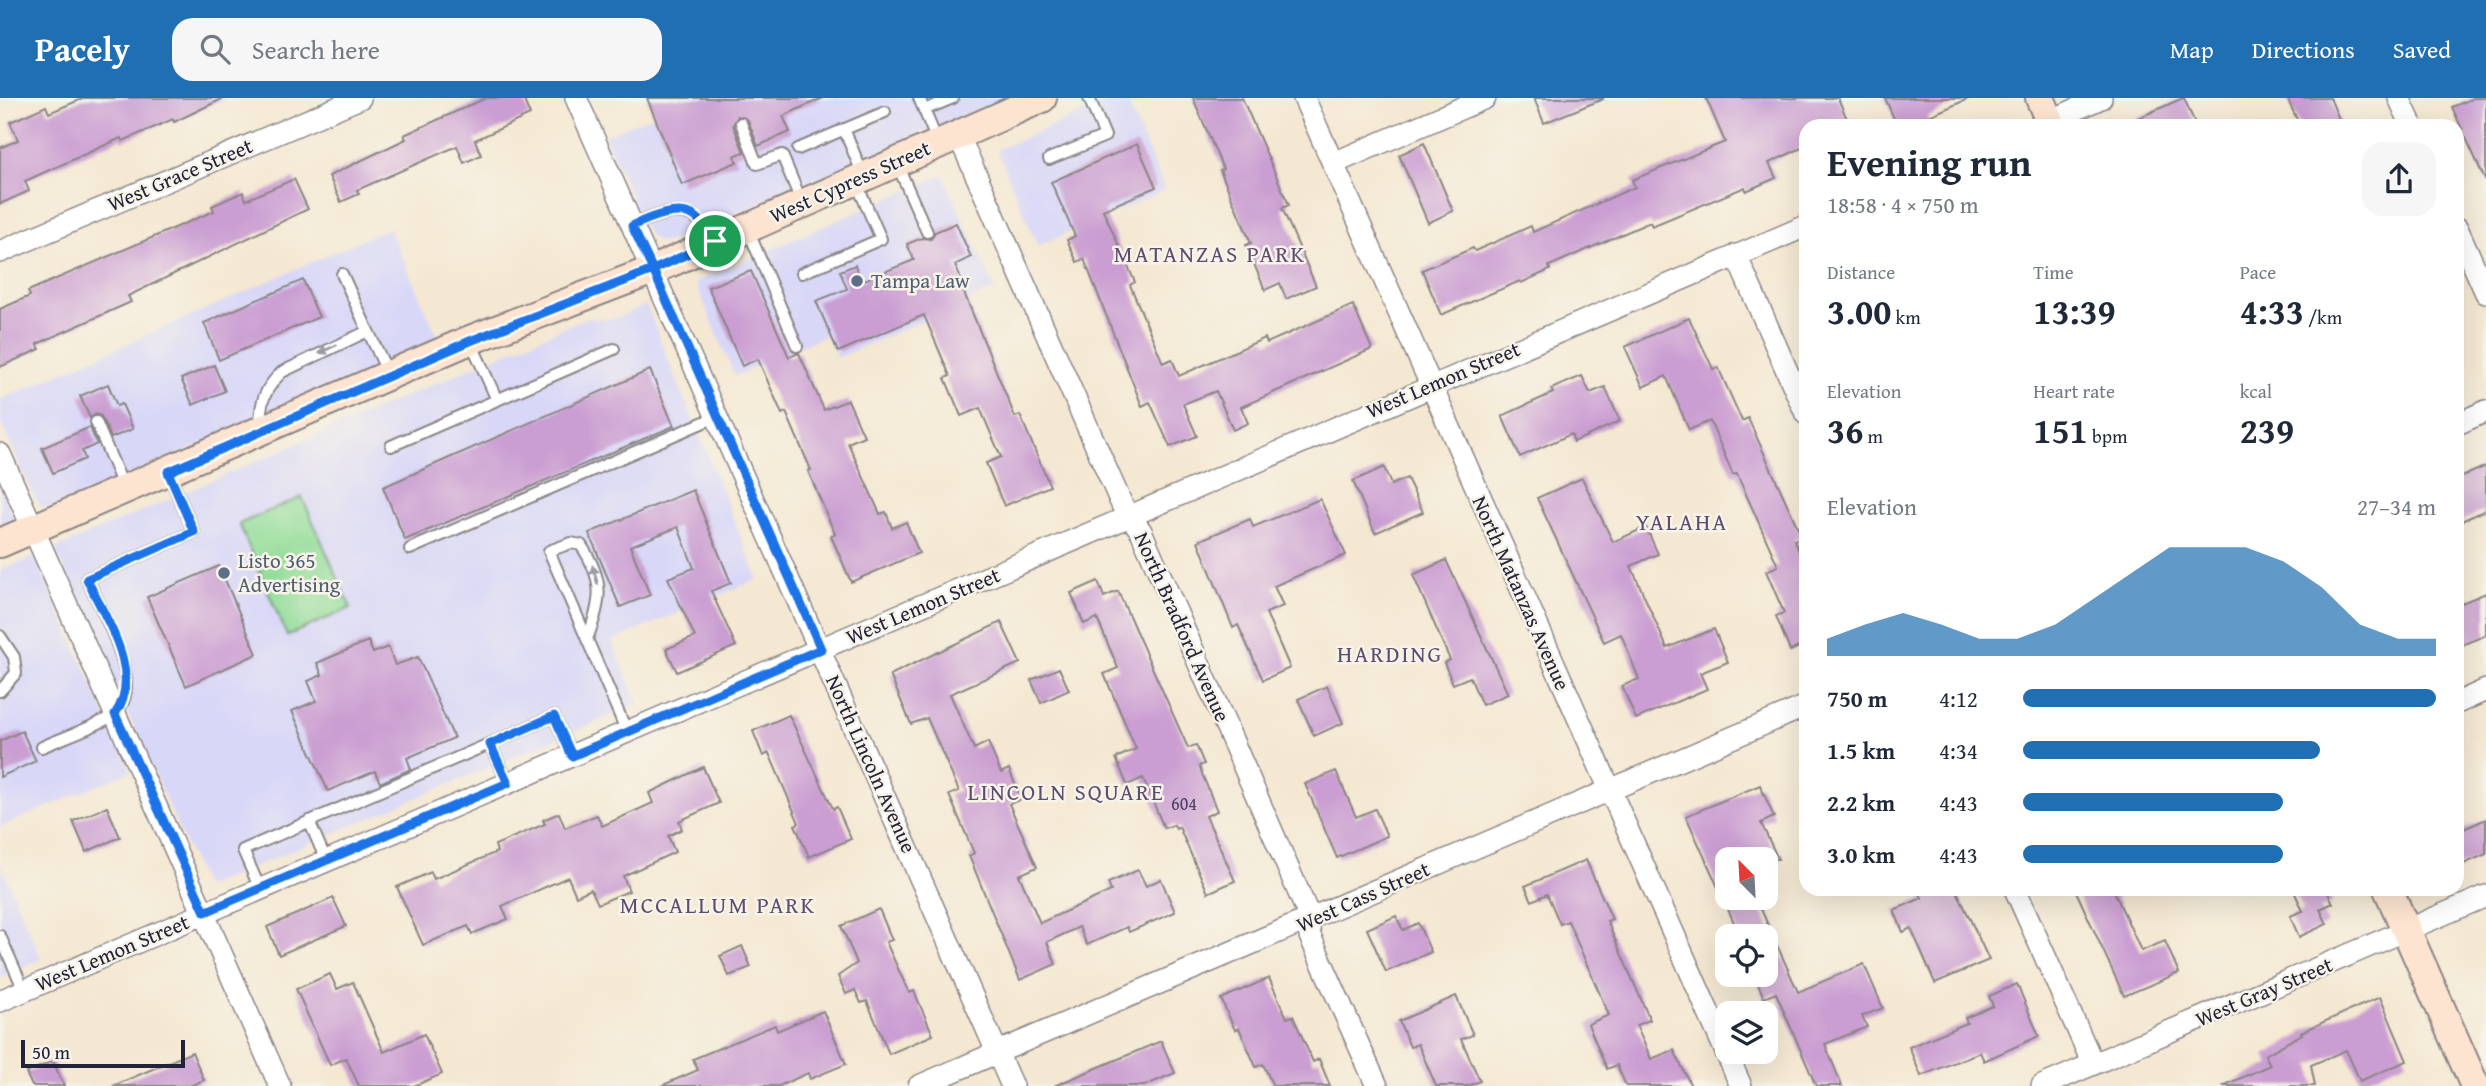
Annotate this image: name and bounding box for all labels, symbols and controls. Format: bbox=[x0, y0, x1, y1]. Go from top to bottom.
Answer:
search box bbox=[172, 18, 662, 81]
text: Pacely bbox=[35, 25, 130, 73]
icon: search bbox=[196, 30, 234, 68]
text: Search here bbox=[252, 30, 380, 69]
text: Map bbox=[2170, 32, 2214, 67]
text: Directions bbox=[2252, 32, 2355, 67]
text: Saved bbox=[2393, 32, 2451, 67]
street label: West Grace Street bbox=[102, 130, 258, 219]
street label: West Cypress Street bbox=[764, 132, 936, 231]
text: Evening run bbox=[1827, 134, 2031, 190]
button: share bbox=[2362, 142, 2436, 216]
text: 18:58 · 4 × 750 m bbox=[1827, 188, 1979, 221]
pin bbox=[685, 211, 745, 271]
icon: arrive bbox=[696, 222, 734, 260]
district label: MATANZAS PARK bbox=[1114, 237, 1306, 270]
text: Distance bbox=[1827, 258, 1895, 286]
text: Time bbox=[2033, 258, 2074, 286]
text: Pace bbox=[2240, 258, 2276, 286]
place label: Tampa Law bbox=[871, 265, 970, 296]
marker: Tampa Law bbox=[849, 273, 865, 289]
text: 3.00 bbox=[1827, 286, 1891, 337]
text: 13:39 bbox=[2033, 286, 2116, 337]
text: 4:33 bbox=[2240, 286, 2304, 337]
text: km bbox=[1891, 303, 1921, 331]
text: /km bbox=[2304, 303, 2342, 331]
street label: West Lemon Street bbox=[1361, 333, 1525, 426]
one-way arrow bbox=[318, 344, 338, 355]
text: Elevation bbox=[1827, 377, 1901, 405]
text: Heart rate bbox=[2033, 377, 2115, 405]
text: kcal bbox=[2240, 377, 2272, 405]
text: 36 bbox=[1827, 405, 1863, 456]
text: 151 bbox=[2033, 405, 2088, 456]
text: 239 bbox=[2240, 405, 2294, 456]
text: m bbox=[1863, 422, 1883, 450]
text: bpm bbox=[2088, 422, 2128, 450]
text: Elevation bbox=[1827, 490, 1917, 523]
text: 27–34 m bbox=[2357, 490, 2436, 523]
street label: North Matanzas Avenue bbox=[1465, 491, 1578, 695]
district label: YALAHA bbox=[1636, 505, 1728, 538]
street label: North Bradford Avenue bbox=[1127, 527, 1238, 727]
place label: Listo 365 Advertising bbox=[238, 545, 341, 600]
street label: West Lemon Street bbox=[841, 559, 1005, 652]
one-way arrow bbox=[590, 564, 600, 585]
marker: Listo 365 Advertising bbox=[216, 565, 232, 581]
district label: HARDING bbox=[1337, 637, 1443, 670]
street label: North Lincoln Avenue bbox=[818, 670, 925, 858]
text: 750 m bbox=[1827, 682, 1888, 715]
text: 4:12 bbox=[1939, 682, 1978, 715]
text: 1.5 km bbox=[1827, 734, 1895, 767]
text: 4:34 bbox=[1939, 734, 1978, 767]
district label: LINCOLN SQUARE bbox=[967, 775, 1165, 808]
text: 2.2 km bbox=[1827, 786, 1895, 819]
text: 4:43 bbox=[1939, 786, 1978, 819]
house number: 604 bbox=[1171, 790, 1197, 817]
text: 3.0 km bbox=[1827, 838, 1895, 871]
text: 4:43 bbox=[1939, 838, 1978, 871]
north arrow bbox=[1715, 847, 1778, 910]
map controls bbox=[1715, 847, 1778, 1064]
street label: West Cass Street bbox=[1291, 853, 1435, 940]
district label: MCCALLUM PARK bbox=[620, 888, 816, 921]
street label: West Lemon Street bbox=[30, 906, 194, 999]
button: locate bbox=[1715, 924, 1778, 987]
street label: West Gray Street bbox=[2190, 948, 2338, 1034]
button: layers bbox=[1715, 1001, 1778, 1064]
scale bar bbox=[21, 1037, 186, 1069]
text: 50 m bbox=[32, 1038, 70, 1066]

